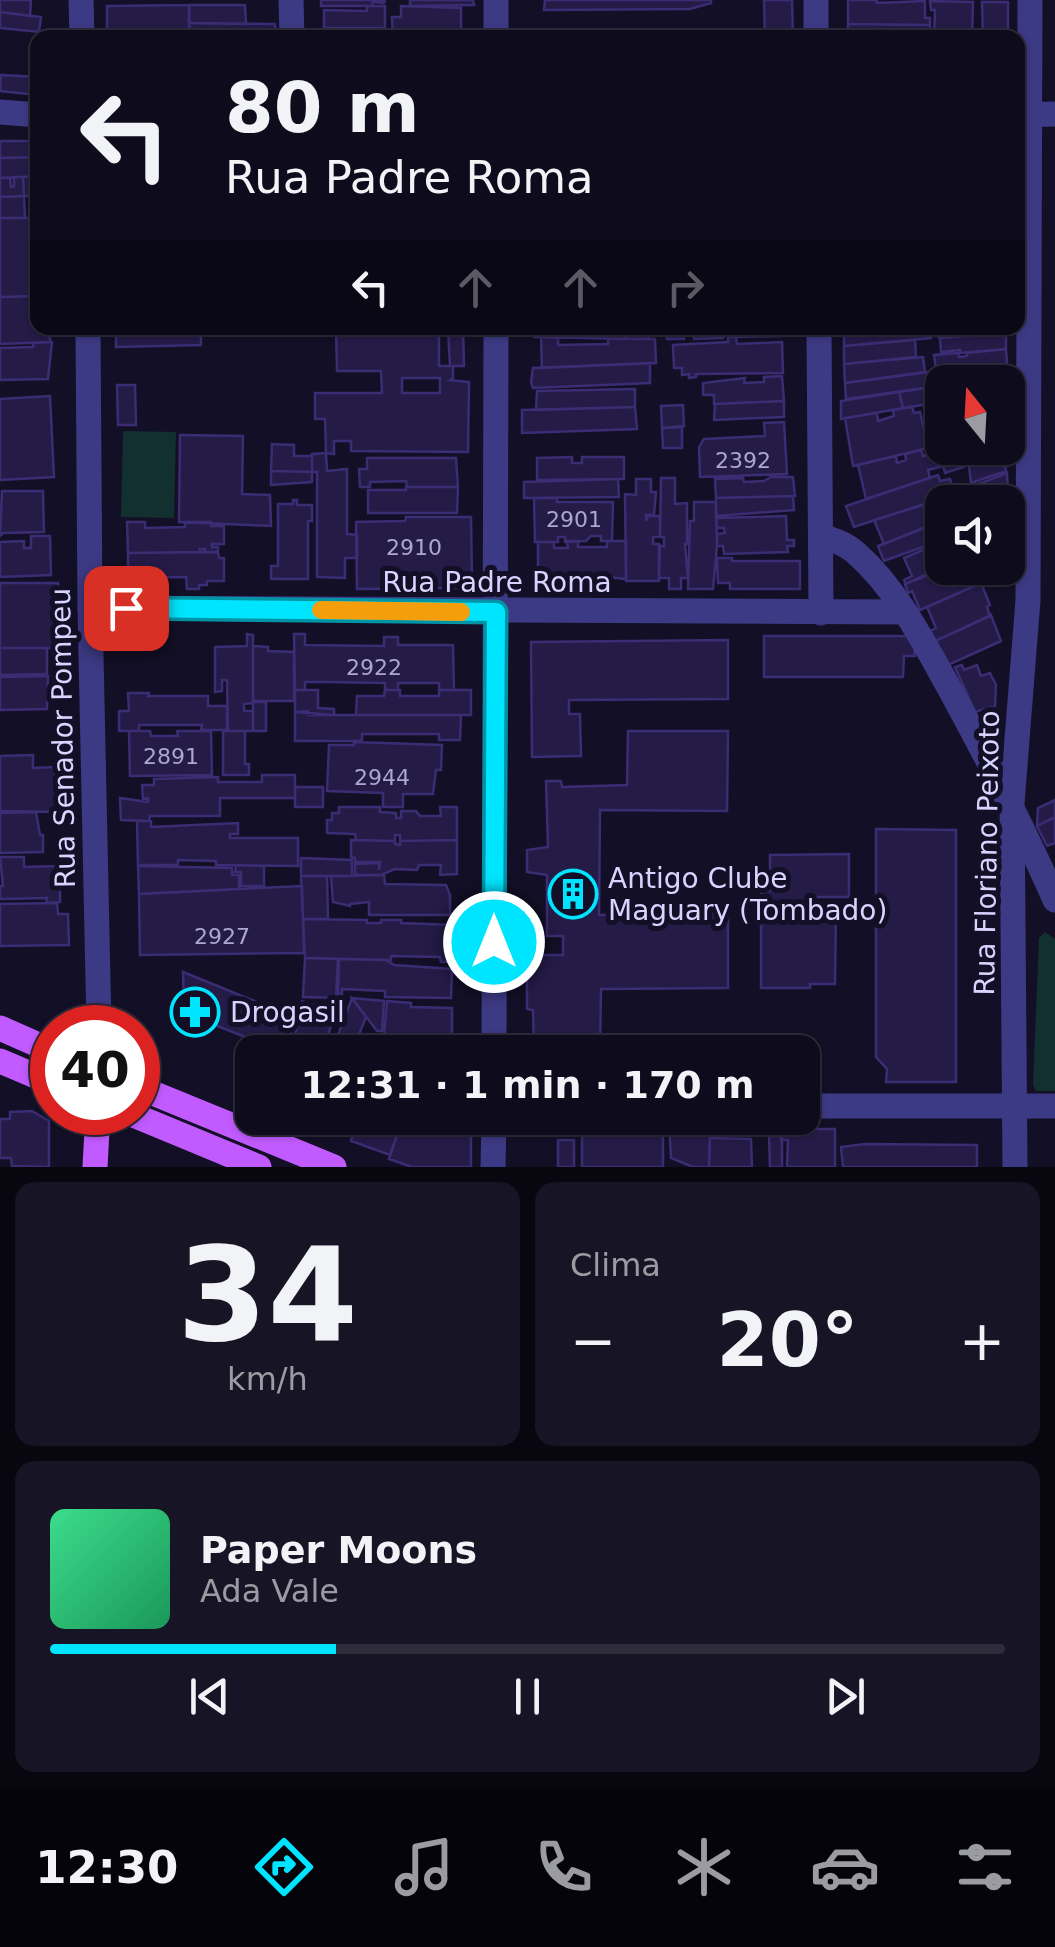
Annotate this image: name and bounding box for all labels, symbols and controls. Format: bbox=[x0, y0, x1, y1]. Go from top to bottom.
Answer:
text: 80 m bbox=[225, 67, 420, 149]
icon: left bbox=[60, 70, 190, 200]
text: Rua Padre Roma bbox=[225, 151, 594, 204]
icon: left bbox=[343, 260, 398, 315]
icon: ahead bbox=[448, 260, 503, 315]
icon: ahead bbox=[553, 260, 608, 315]
icon: right bbox=[658, 260, 713, 315]
north arrow bbox=[925, 365, 1025, 465]
map controls bbox=[925, 365, 1025, 585]
house number: 2392 bbox=[715, 448, 771, 473]
button: sound bbox=[925, 485, 1025, 585]
house number: 2901 bbox=[546, 507, 602, 532]
house number: 2910 bbox=[386, 535, 442, 560]
pin bbox=[84, 566, 169, 651]
street label: Rua Padre Roma bbox=[382, 566, 612, 599]
icon: arrive bbox=[99, 581, 154, 636]
street label: Rua Senador Pompeu bbox=[44, 588, 82, 888]
house number: 2922 bbox=[346, 655, 402, 680]
street label: Rua Floriano Peixoto bbox=[968, 710, 1006, 996]
house number: 2891 bbox=[143, 744, 199, 769]
house number: 2944 bbox=[354, 765, 410, 790]
place label: Antigo Clube Maguary (Tombado) bbox=[608, 862, 887, 927]
building icon: Antigo Clube Maguary (Tombado) bbox=[547, 868, 599, 920]
position arrow bbox=[442, 890, 546, 994]
house number: 2927 bbox=[194, 924, 250, 949]
pharmacy icon: Drogasil bbox=[169, 986, 221, 1038]
place label: Drogasil bbox=[230, 996, 345, 1029]
speed limit sign: 40 bbox=[30, 1005, 160, 1135]
text: 12:31 · 1 min · 170 m bbox=[300, 1063, 755, 1107]
text: 34 bbox=[177, 1219, 358, 1371]
text: Clima bbox=[570, 1246, 661, 1284]
text: 20° bbox=[717, 1296, 858, 1384]
text: − bbox=[570, 1309, 616, 1373]
text: + bbox=[959, 1309, 1005, 1373]
text: km/h bbox=[227, 1360, 308, 1398]
text: Paper Moons bbox=[200, 1528, 477, 1572]
text: Ada Vale bbox=[200, 1572, 339, 1610]
icon: previous bbox=[182, 1669, 237, 1724]
icon: pause bbox=[500, 1669, 555, 1724]
icon: next bbox=[818, 1669, 873, 1724]
icon: directions bbox=[249, 1832, 319, 1902]
icon: music bbox=[389, 1832, 459, 1902]
icon: phone bbox=[529, 1832, 599, 1902]
icon: climate bbox=[669, 1832, 739, 1902]
icon: car bbox=[810, 1832, 880, 1902]
icon: filters bbox=[950, 1832, 1020, 1902]
text: 12:30 bbox=[35, 1841, 178, 1894]

